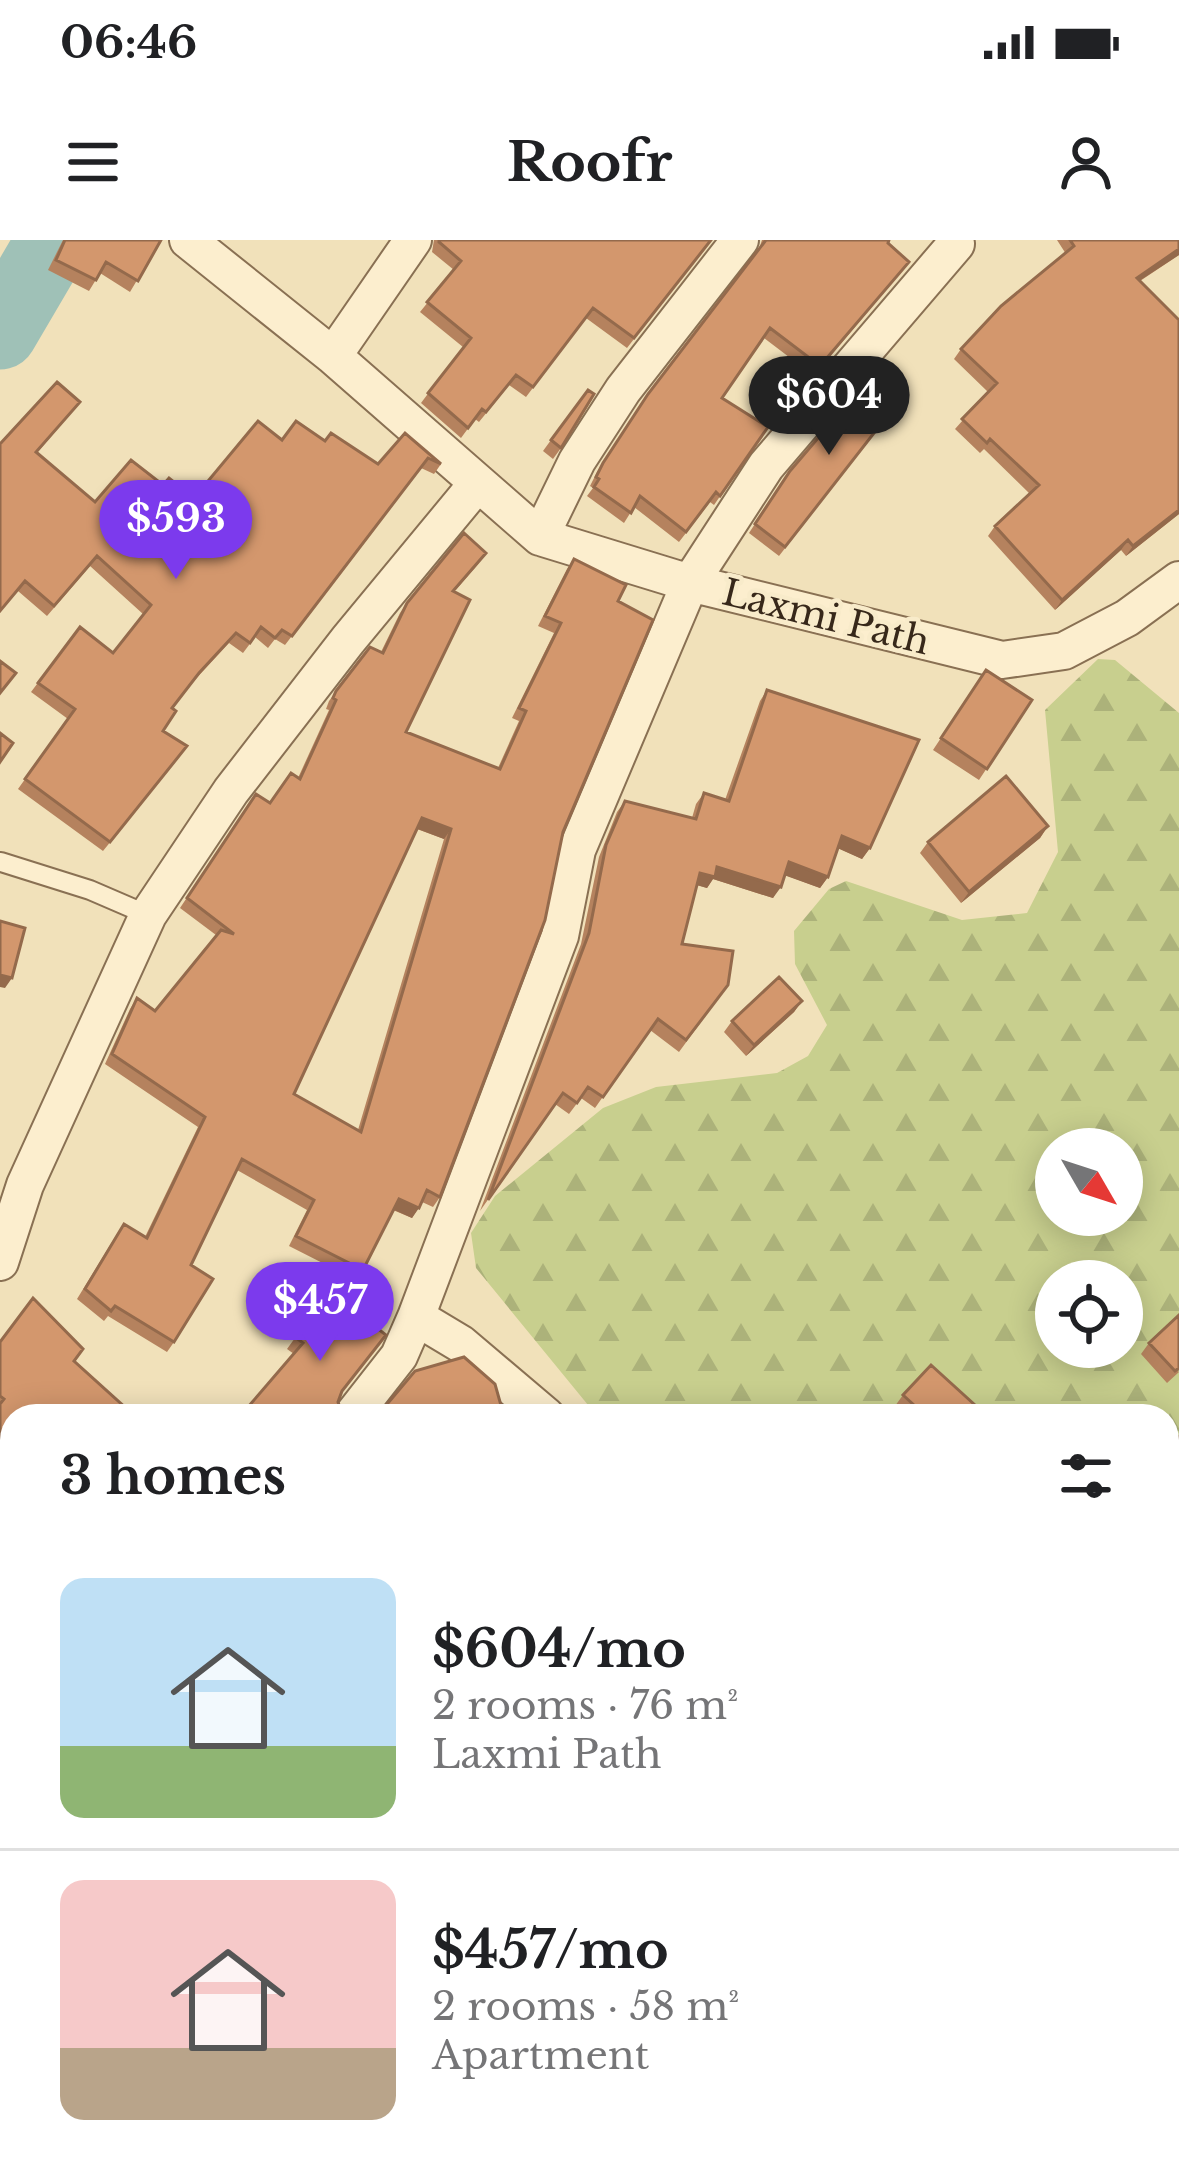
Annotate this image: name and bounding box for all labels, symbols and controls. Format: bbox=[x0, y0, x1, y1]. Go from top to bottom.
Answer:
text: 06:46 bbox=[60, 14, 197, 70]
icon: menu bbox=[60, 129, 126, 195]
text: Roofr bbox=[507, 129, 672, 196]
icon: person bbox=[1053, 129, 1119, 195]
pin: $604 bbox=[758, 356, 900, 458]
text: $604 bbox=[776, 370, 882, 419]
pin: $593 bbox=[105, 480, 247, 582]
text: $593 bbox=[126, 494, 226, 543]
street label: Laxmi Path bbox=[718, 570, 934, 664]
north arrow bbox=[1035, 1128, 1143, 1236]
map controls bbox=[1035, 1128, 1143, 1368]
button: locate bbox=[1035, 1260, 1143, 1368]
pin: $457 bbox=[249, 1262, 391, 1364]
text: $457 bbox=[273, 1276, 367, 1325]
icon: filters bbox=[1053, 1443, 1119, 1509]
text: 3 homes bbox=[60, 1445, 286, 1508]
text: $604/mo bbox=[432, 1618, 686, 1681]
icon: home bbox=[156, 1626, 300, 1770]
text: 2 rooms · 76 m² bbox=[432, 1681, 738, 1730]
text: Laxmi Path bbox=[432, 1730, 662, 1779]
text: $457/mo bbox=[432, 1919, 669, 1982]
icon: home bbox=[156, 1928, 300, 2072]
text: 2 rooms · 58 m² bbox=[432, 1982, 739, 2031]
text: Apartment bbox=[432, 2031, 649, 2080]

